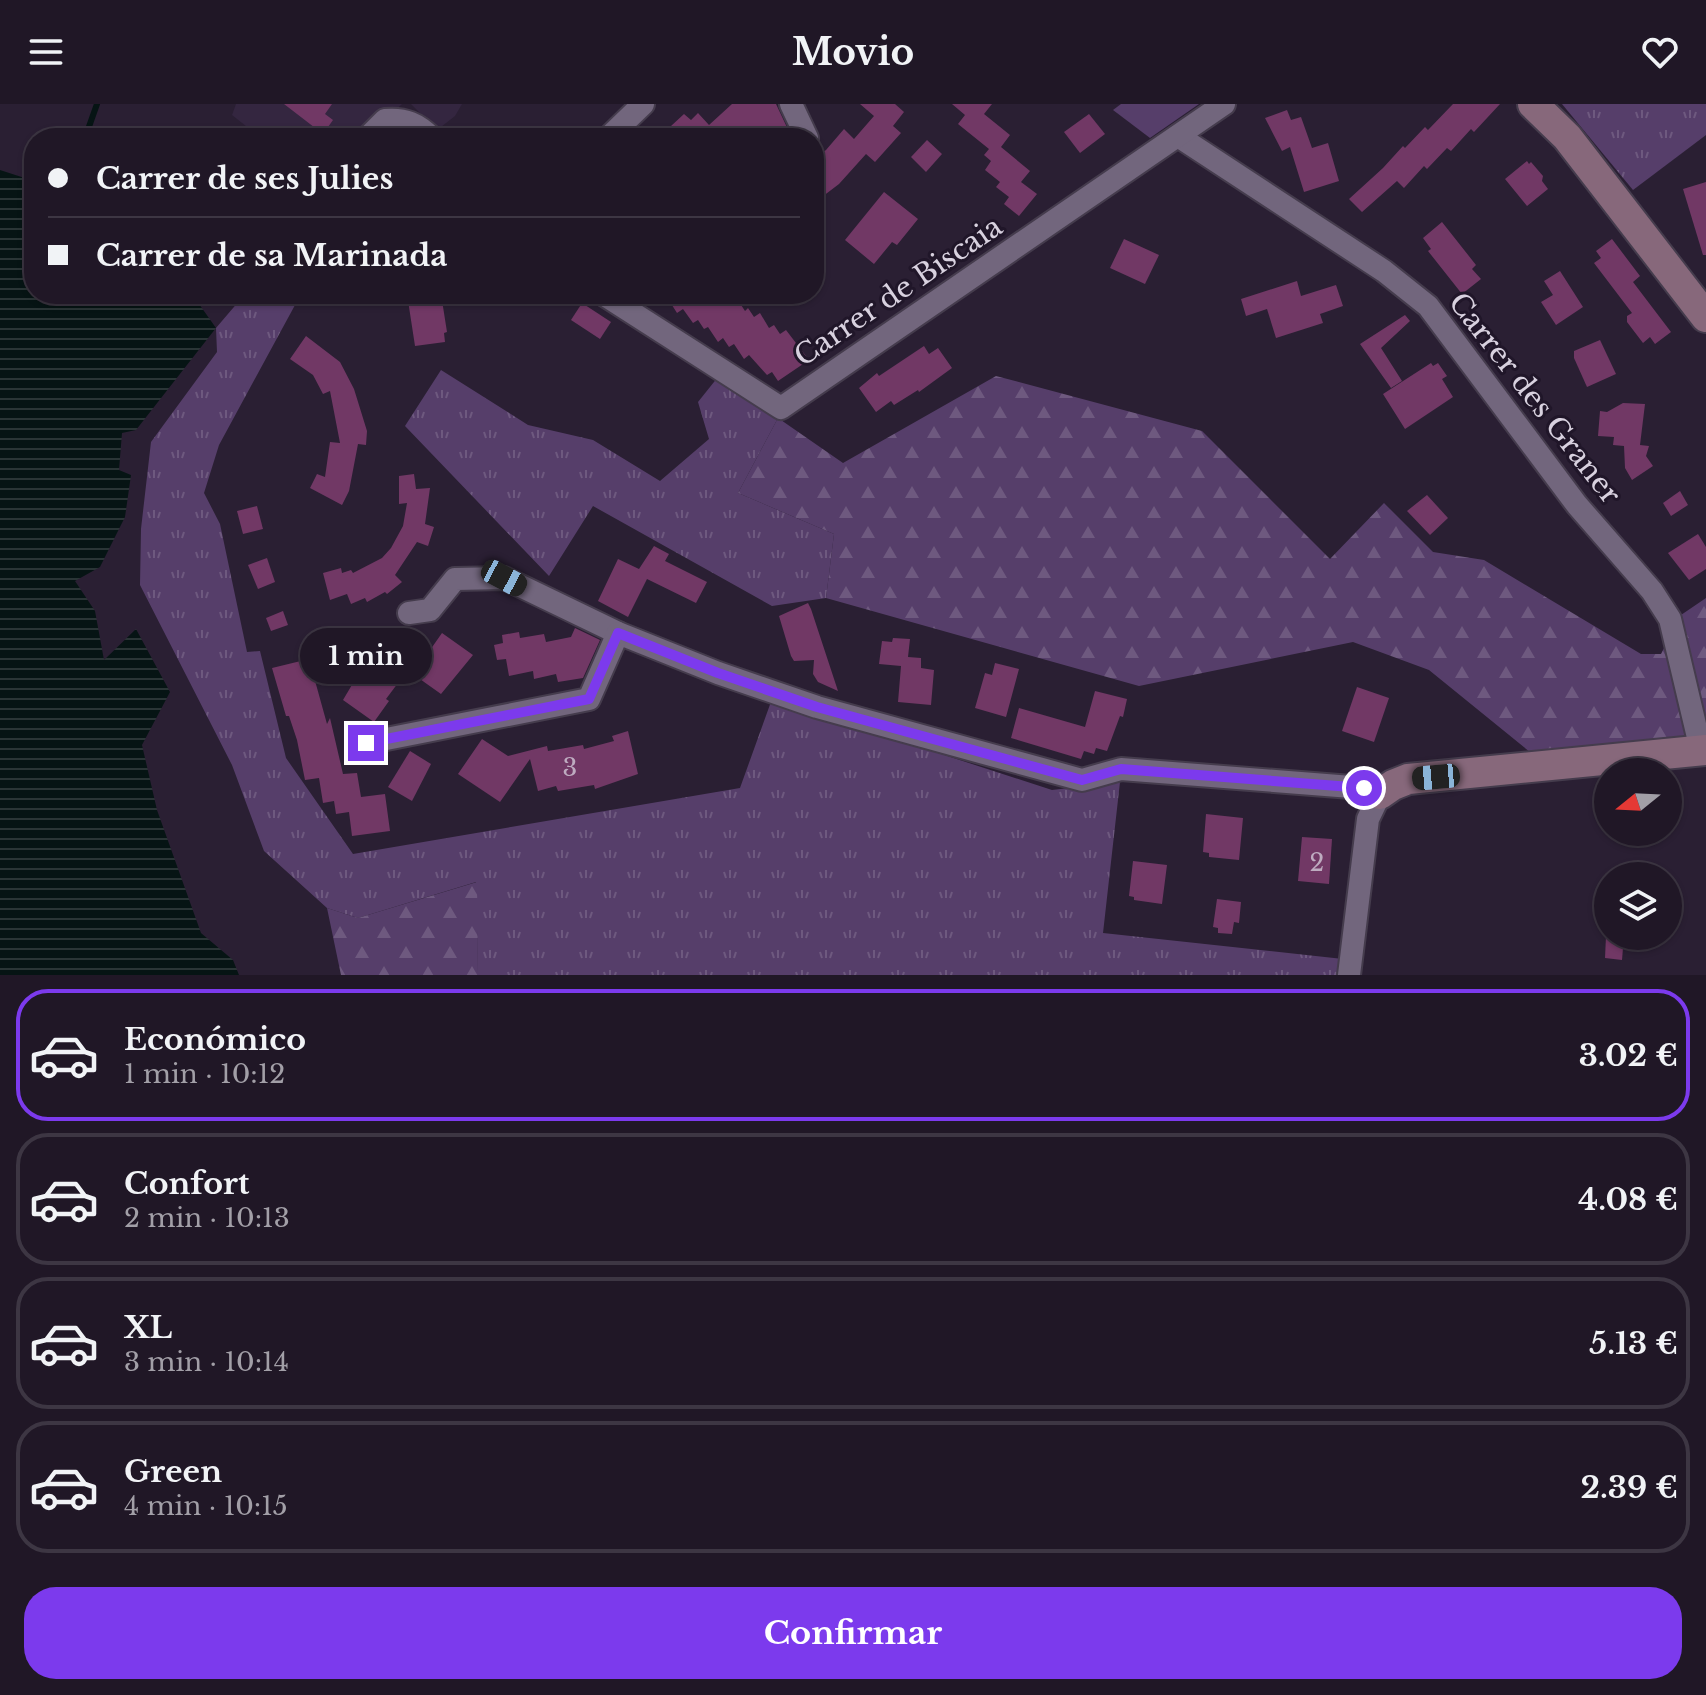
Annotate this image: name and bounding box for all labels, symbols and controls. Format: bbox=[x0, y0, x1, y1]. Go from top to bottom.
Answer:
icon: menu bbox=[24, 30, 68, 74]
text: Movio bbox=[792, 30, 914, 75]
icon: heart bbox=[1638, 30, 1682, 74]
text: Carrer de ses Julies bbox=[96, 160, 393, 197]
street label: Carrer de Biscaia bbox=[788, 209, 1009, 374]
text: Carrer de sa Marinada bbox=[96, 237, 447, 274]
street label: Carrer des Graner bbox=[1441, 286, 1628, 512]
car bbox=[477, 556, 531, 600]
callout: 1 min bbox=[300, 627, 432, 683]
text: 1 min bbox=[328, 640, 404, 672]
route end bbox=[348, 725, 384, 761]
house number: 3 bbox=[563, 753, 577, 782]
north arrow bbox=[1594, 758, 1682, 846]
map controls bbox=[1594, 758, 1682, 950]
car bbox=[1411, 763, 1461, 791]
route start bbox=[1346, 770, 1382, 806]
house number: 2 bbox=[1310, 848, 1324, 877]
button: layers bbox=[1594, 862, 1682, 950]
icon: car bbox=[28, 1019, 100, 1091]
text: Económico bbox=[124, 1021, 306, 1058]
text: 3.02 € bbox=[1579, 1037, 1678, 1074]
text: 1 min · 10:12 bbox=[124, 1058, 285, 1090]
icon: car bbox=[28, 1163, 100, 1235]
text: Confort bbox=[124, 1165, 249, 1202]
text: 4.08 € bbox=[1578, 1181, 1678, 1218]
text: 2 min · 10:13 bbox=[124, 1202, 290, 1234]
icon: car bbox=[28, 1307, 100, 1379]
text: XL bbox=[124, 1309, 172, 1346]
text: 5.13 € bbox=[1589, 1325, 1678, 1362]
text: 3 min · 10:14 bbox=[124, 1346, 289, 1378]
icon: car bbox=[28, 1451, 100, 1523]
text: Green bbox=[124, 1453, 222, 1490]
text: 2.39 € bbox=[1581, 1469, 1678, 1506]
text: 4 min · 10:15 bbox=[124, 1490, 288, 1522]
button: Confirmar bbox=[24, 1587, 1682, 1679]

